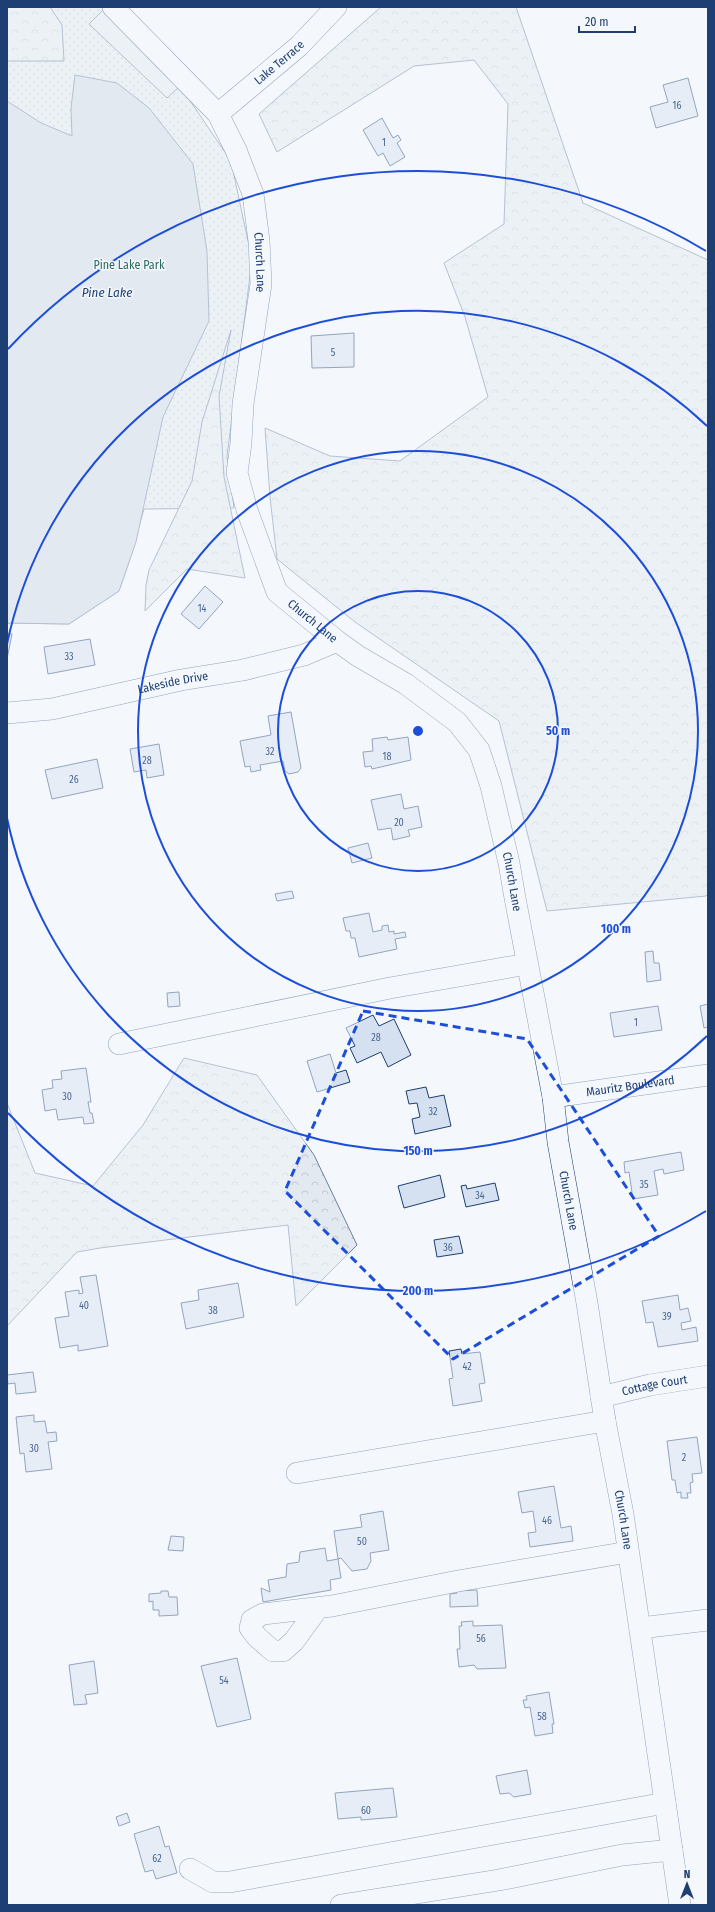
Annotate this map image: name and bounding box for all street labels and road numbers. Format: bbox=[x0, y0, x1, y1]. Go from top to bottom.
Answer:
street label: Lake Terrace bbox=[251, 38, 307, 88]
street label: Church Lane bbox=[251, 231, 268, 293]
street label: Church Lane bbox=[285, 597, 340, 646]
street label: Lakeside Drive bbox=[136, 669, 209, 696]
street label: Church Lane bbox=[500, 850, 524, 913]
street label: Mauritz Boulevard bbox=[585, 1073, 675, 1099]
street label: Church Lane bbox=[556, 1170, 581, 1231]
street label: Cottage Court bbox=[620, 1372, 689, 1399]
street label: Church Lane bbox=[612, 1489, 635, 1551]

